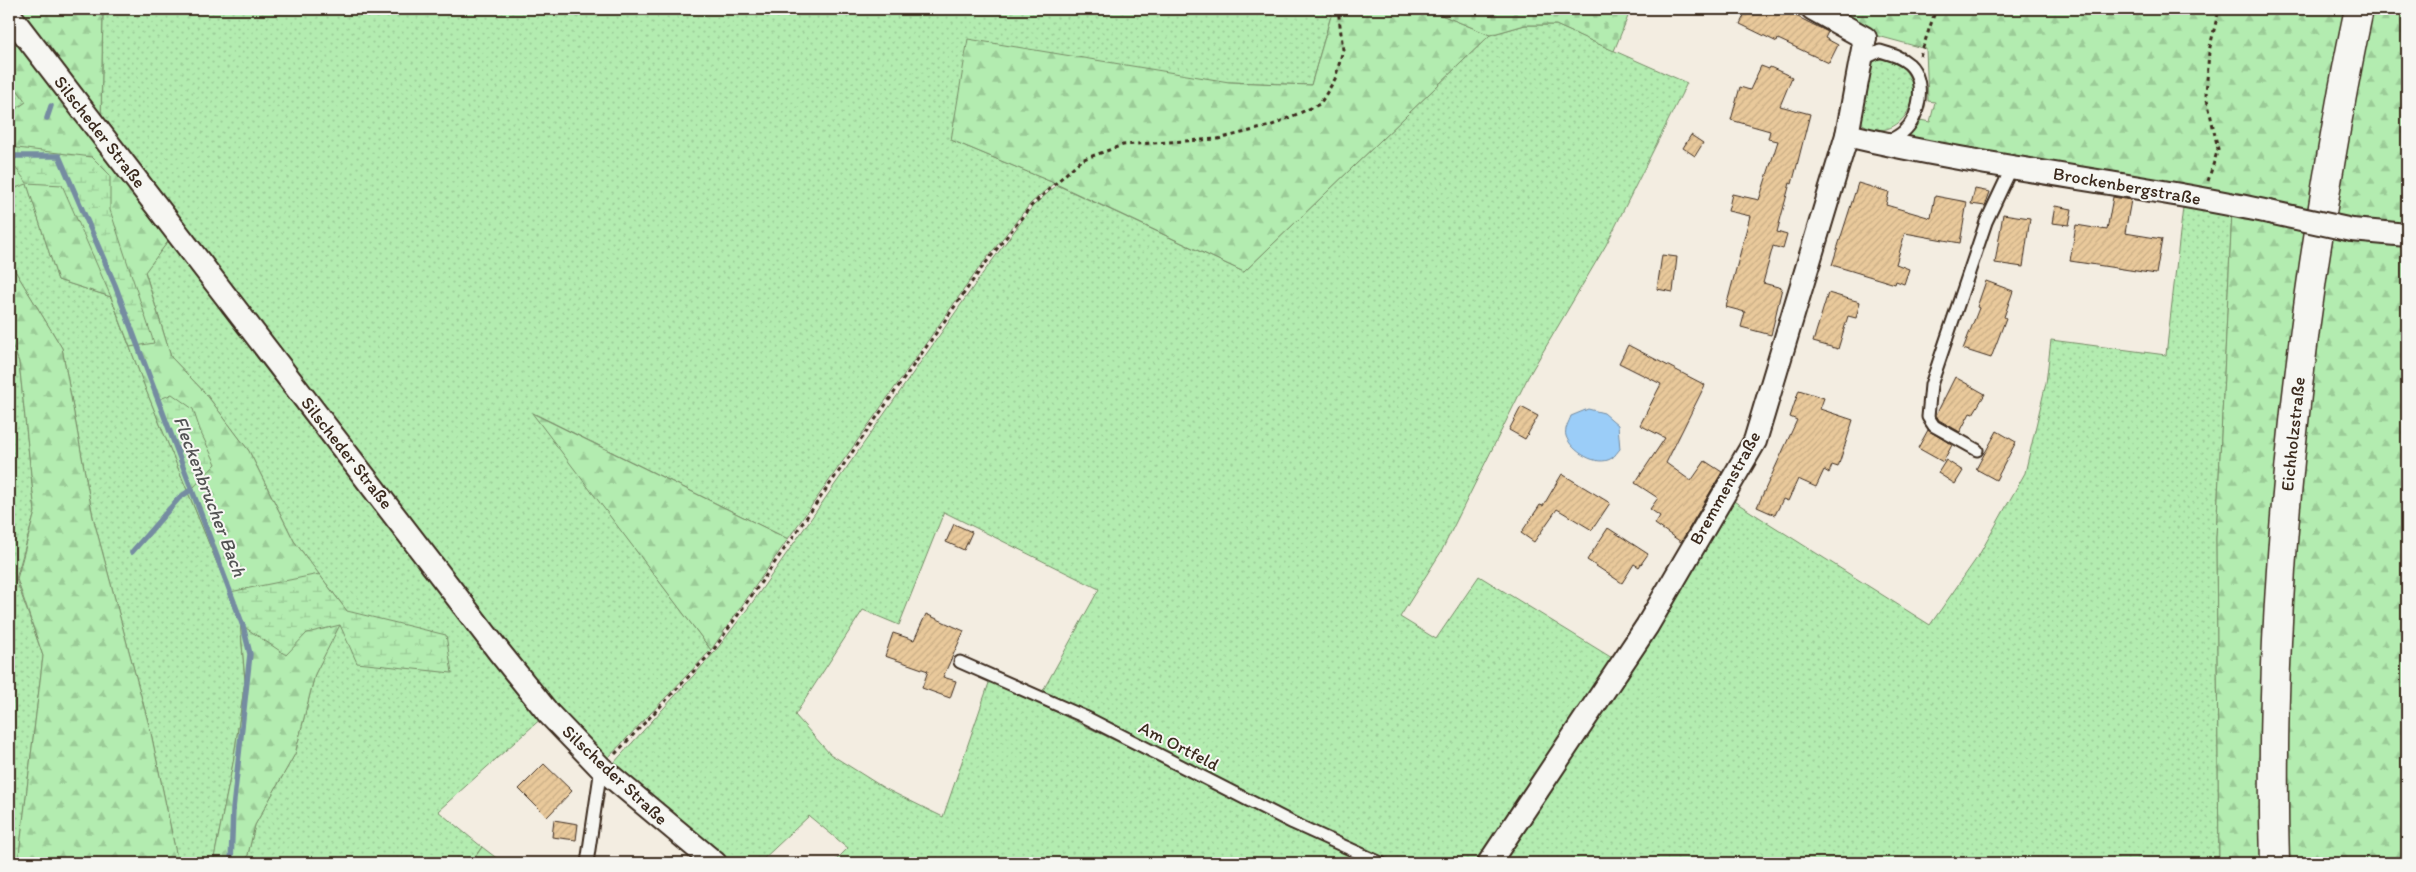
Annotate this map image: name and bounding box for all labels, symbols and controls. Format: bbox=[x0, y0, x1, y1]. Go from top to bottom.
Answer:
street label: Silscheder Straße bbox=[49, 71, 151, 193]
street label: Brockenbergstraße bbox=[2051, 162, 2203, 210]
street label: Eichholzstraße bbox=[2276, 376, 2310, 492]
street label: Silscheder Straße bbox=[296, 392, 398, 514]
water label: Fleckenbrucher Bach bbox=[169, 412, 251, 580]
street label: Bremmenstraße bbox=[1685, 427, 1765, 549]
street label: Am Ortfeld bbox=[1135, 716, 1223, 776]
street label: Silscheder Straße bbox=[558, 720, 672, 830]

